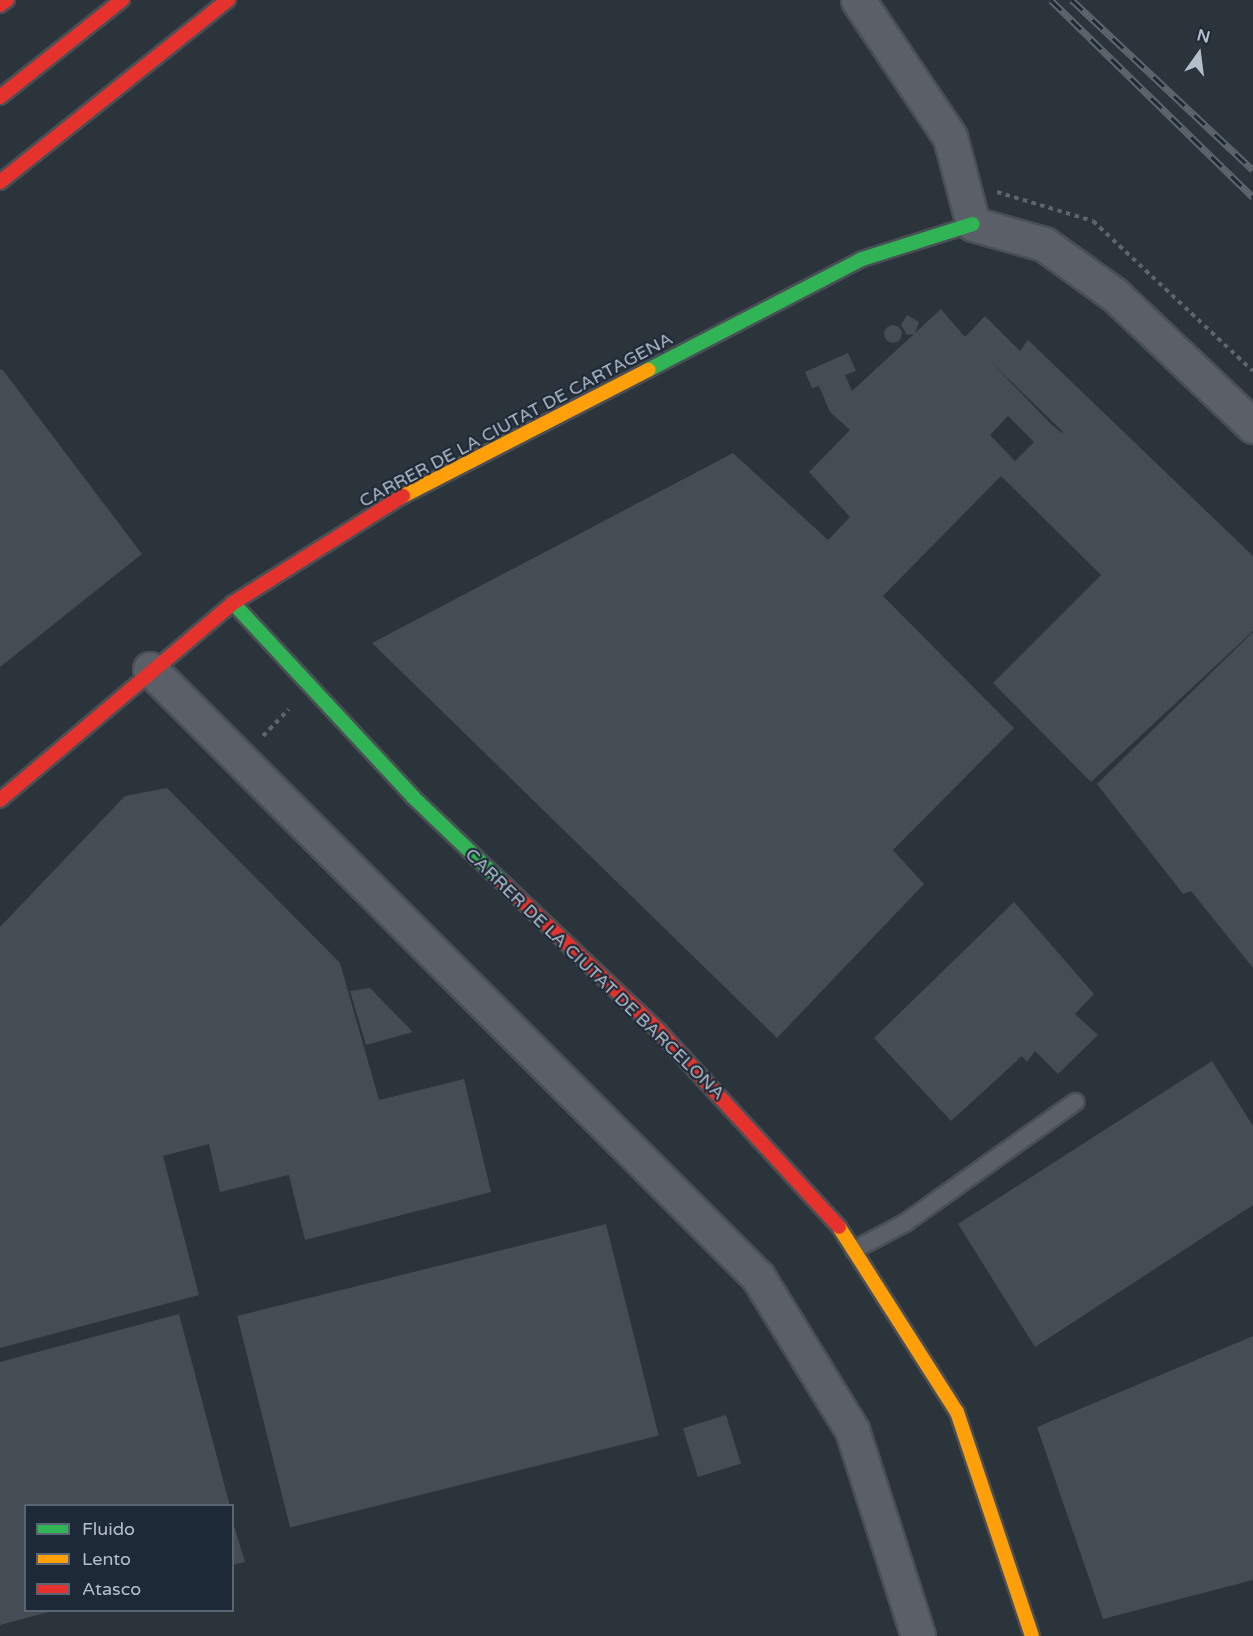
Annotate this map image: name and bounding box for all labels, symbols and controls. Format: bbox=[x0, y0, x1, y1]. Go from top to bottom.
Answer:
north arrow bbox=[1169, 24, 1229, 84]
text: N bbox=[1195, 25, 1212, 48]
street label: CARRER DE LA CIUTAT DE CARTAGENA bbox=[356, 328, 676, 512]
street label: CARRER DE LA CIUTAT DE BARCELONA bbox=[461, 844, 729, 1104]
legend bbox=[24, 1504, 234, 1612]
text: Fluido bbox=[82, 1518, 135, 1540]
text: Lento bbox=[82, 1548, 131, 1570]
text: Atasco bbox=[82, 1578, 141, 1600]

